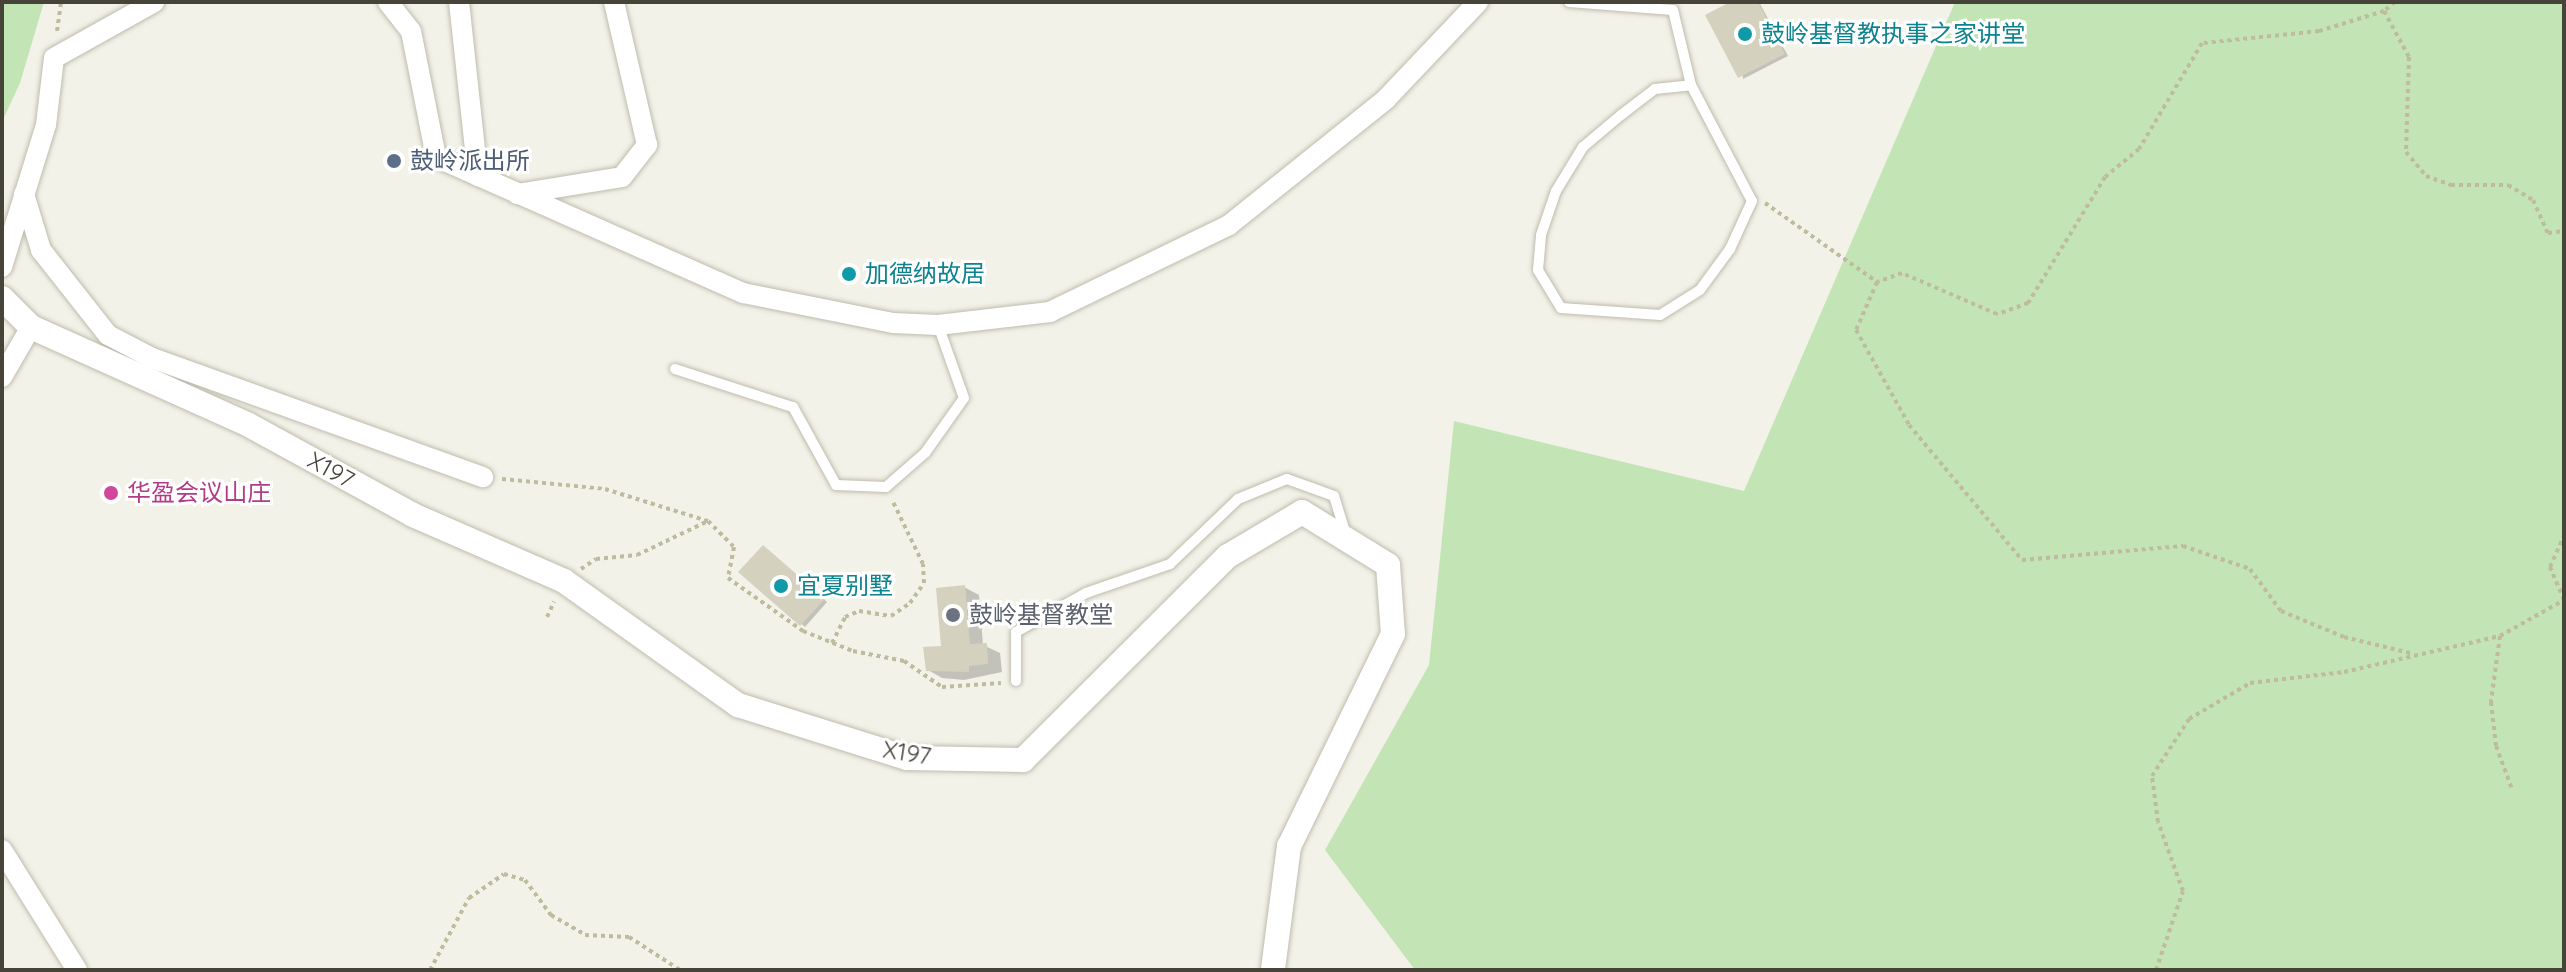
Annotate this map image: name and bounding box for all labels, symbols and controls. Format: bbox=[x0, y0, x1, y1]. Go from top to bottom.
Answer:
place label: 鼓岭基督教执事之家讲堂 bbox=[1761, 20, 2025, 48]
marker: 鼓岭基督教执事之家讲堂 bbox=[1736, 25, 1754, 43]
place label: 鼓岭派出所 bbox=[410, 147, 530, 175]
marker: 鼓岭派出所 bbox=[385, 152, 403, 170]
place label: 加德纳故居 bbox=[865, 260, 985, 288]
marker: 加德纳故居 bbox=[840, 265, 858, 283]
street label: X197 bbox=[303, 446, 359, 494]
place label: 华盈会议山庄 bbox=[127, 479, 271, 507]
marker: 华盈会议山庄 bbox=[102, 484, 120, 502]
place label: 宜夏别墅 bbox=[797, 572, 893, 600]
marker: 宜夏别墅 bbox=[772, 577, 790, 595]
place label: 鼓岭基督教堂 bbox=[969, 601, 1113, 629]
marker: 鼓岭基督教堂 bbox=[944, 606, 962, 624]
street label: X197 bbox=[881, 735, 933, 771]

